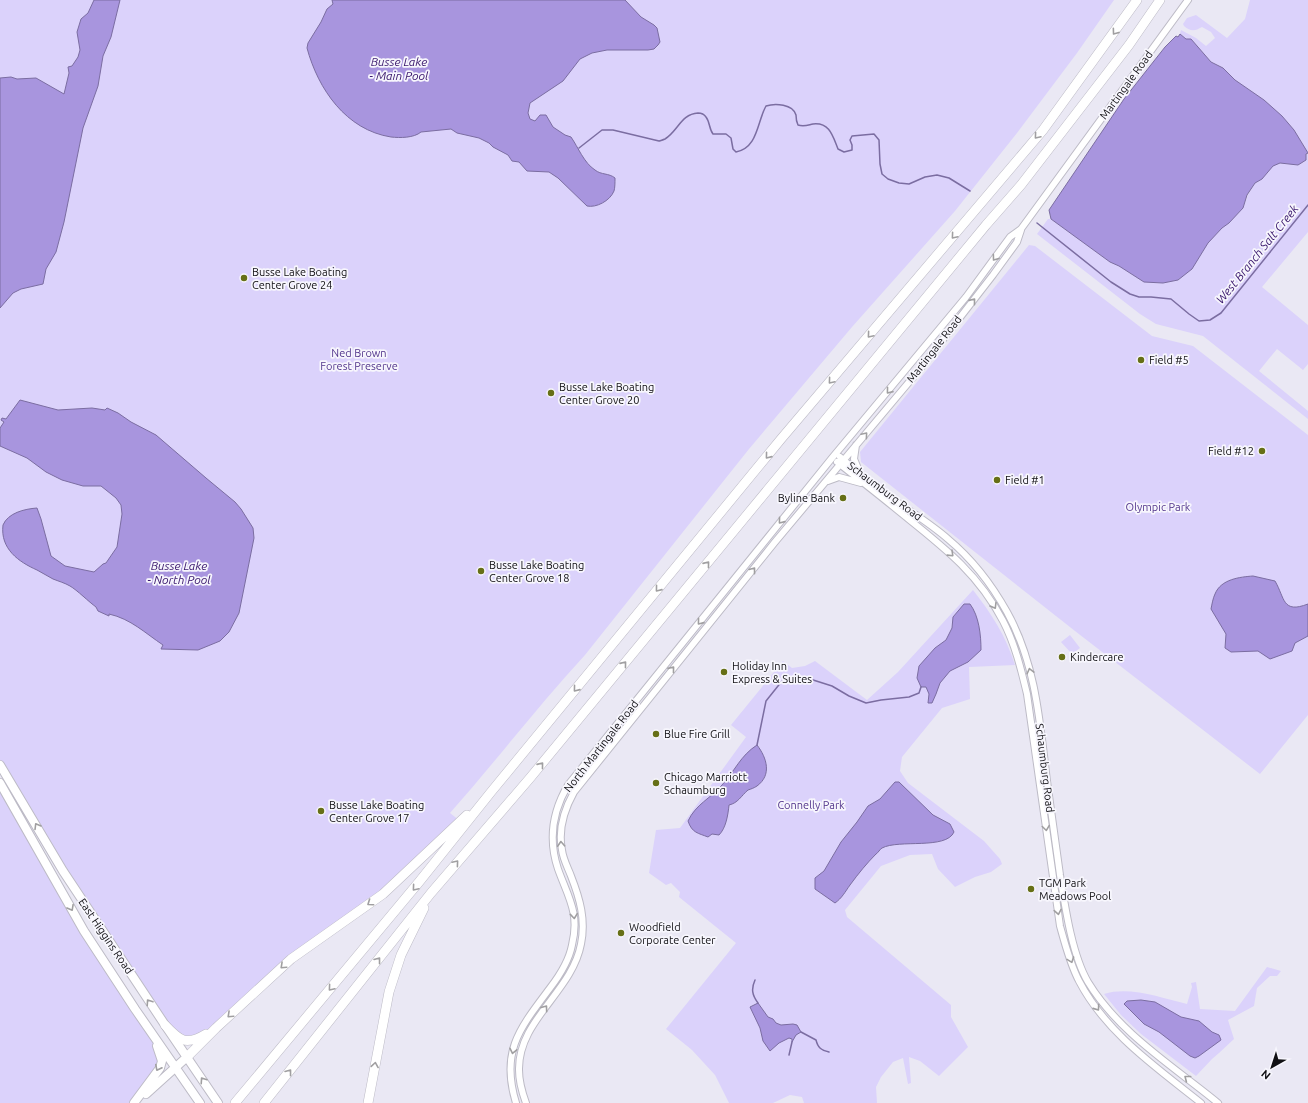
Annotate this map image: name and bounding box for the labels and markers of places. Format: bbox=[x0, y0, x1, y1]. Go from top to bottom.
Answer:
place label: Busse Lake Boating Center Grove 24 bbox=[252, 266, 347, 291]
marker: Busse Lake Boating Center Grove 24 bbox=[239, 273, 249, 283]
place label: Field #5 bbox=[1149, 354, 1189, 366]
marker: Field #5 bbox=[1136, 355, 1146, 365]
place label: Busse Lake Boating Center Grove 20 bbox=[559, 381, 654, 406]
marker: Busse Lake Boating Center Grove 20 bbox=[546, 388, 556, 398]
place label: Field #12 bbox=[1208, 445, 1254, 457]
marker: Field #12 bbox=[1257, 446, 1267, 456]
place label: Field #1 bbox=[1005, 474, 1045, 486]
marker: Field #1 bbox=[992, 475, 1002, 485]
place label: Byline Bank bbox=[778, 492, 835, 504]
marker: Byline Bank bbox=[838, 493, 848, 503]
place label: Busse Lake Boating Center Grove 18 bbox=[489, 559, 584, 584]
marker: Busse Lake Boating Center Grove 18 bbox=[476, 566, 486, 576]
place label: Kindercare bbox=[1070, 651, 1124, 663]
marker: Kindercare bbox=[1057, 652, 1067, 662]
place label: Holiday Inn Express & Suites bbox=[732, 660, 812, 685]
marker: Holiday Inn Express & Suites bbox=[719, 667, 729, 677]
place label: Blue Fire Grill bbox=[664, 728, 730, 740]
marker: Blue Fire Grill bbox=[651, 729, 661, 739]
place label: Chicago Marriott Schaumburg bbox=[664, 771, 748, 796]
marker: Chicago Marriott Schaumburg bbox=[651, 778, 661, 788]
place label: Busse Lake Boating Center Grove 17 bbox=[329, 799, 424, 824]
marker: Busse Lake Boating Center Grove 17 bbox=[316, 806, 326, 816]
place label: TGM Park Meadows Pool bbox=[1039, 877, 1111, 902]
marker: TGM Park Meadows Pool bbox=[1026, 884, 1036, 894]
place label: Woodfield Corporate Center bbox=[629, 921, 716, 946]
marker: Woodfield Corporate Center bbox=[616, 928, 626, 938]

